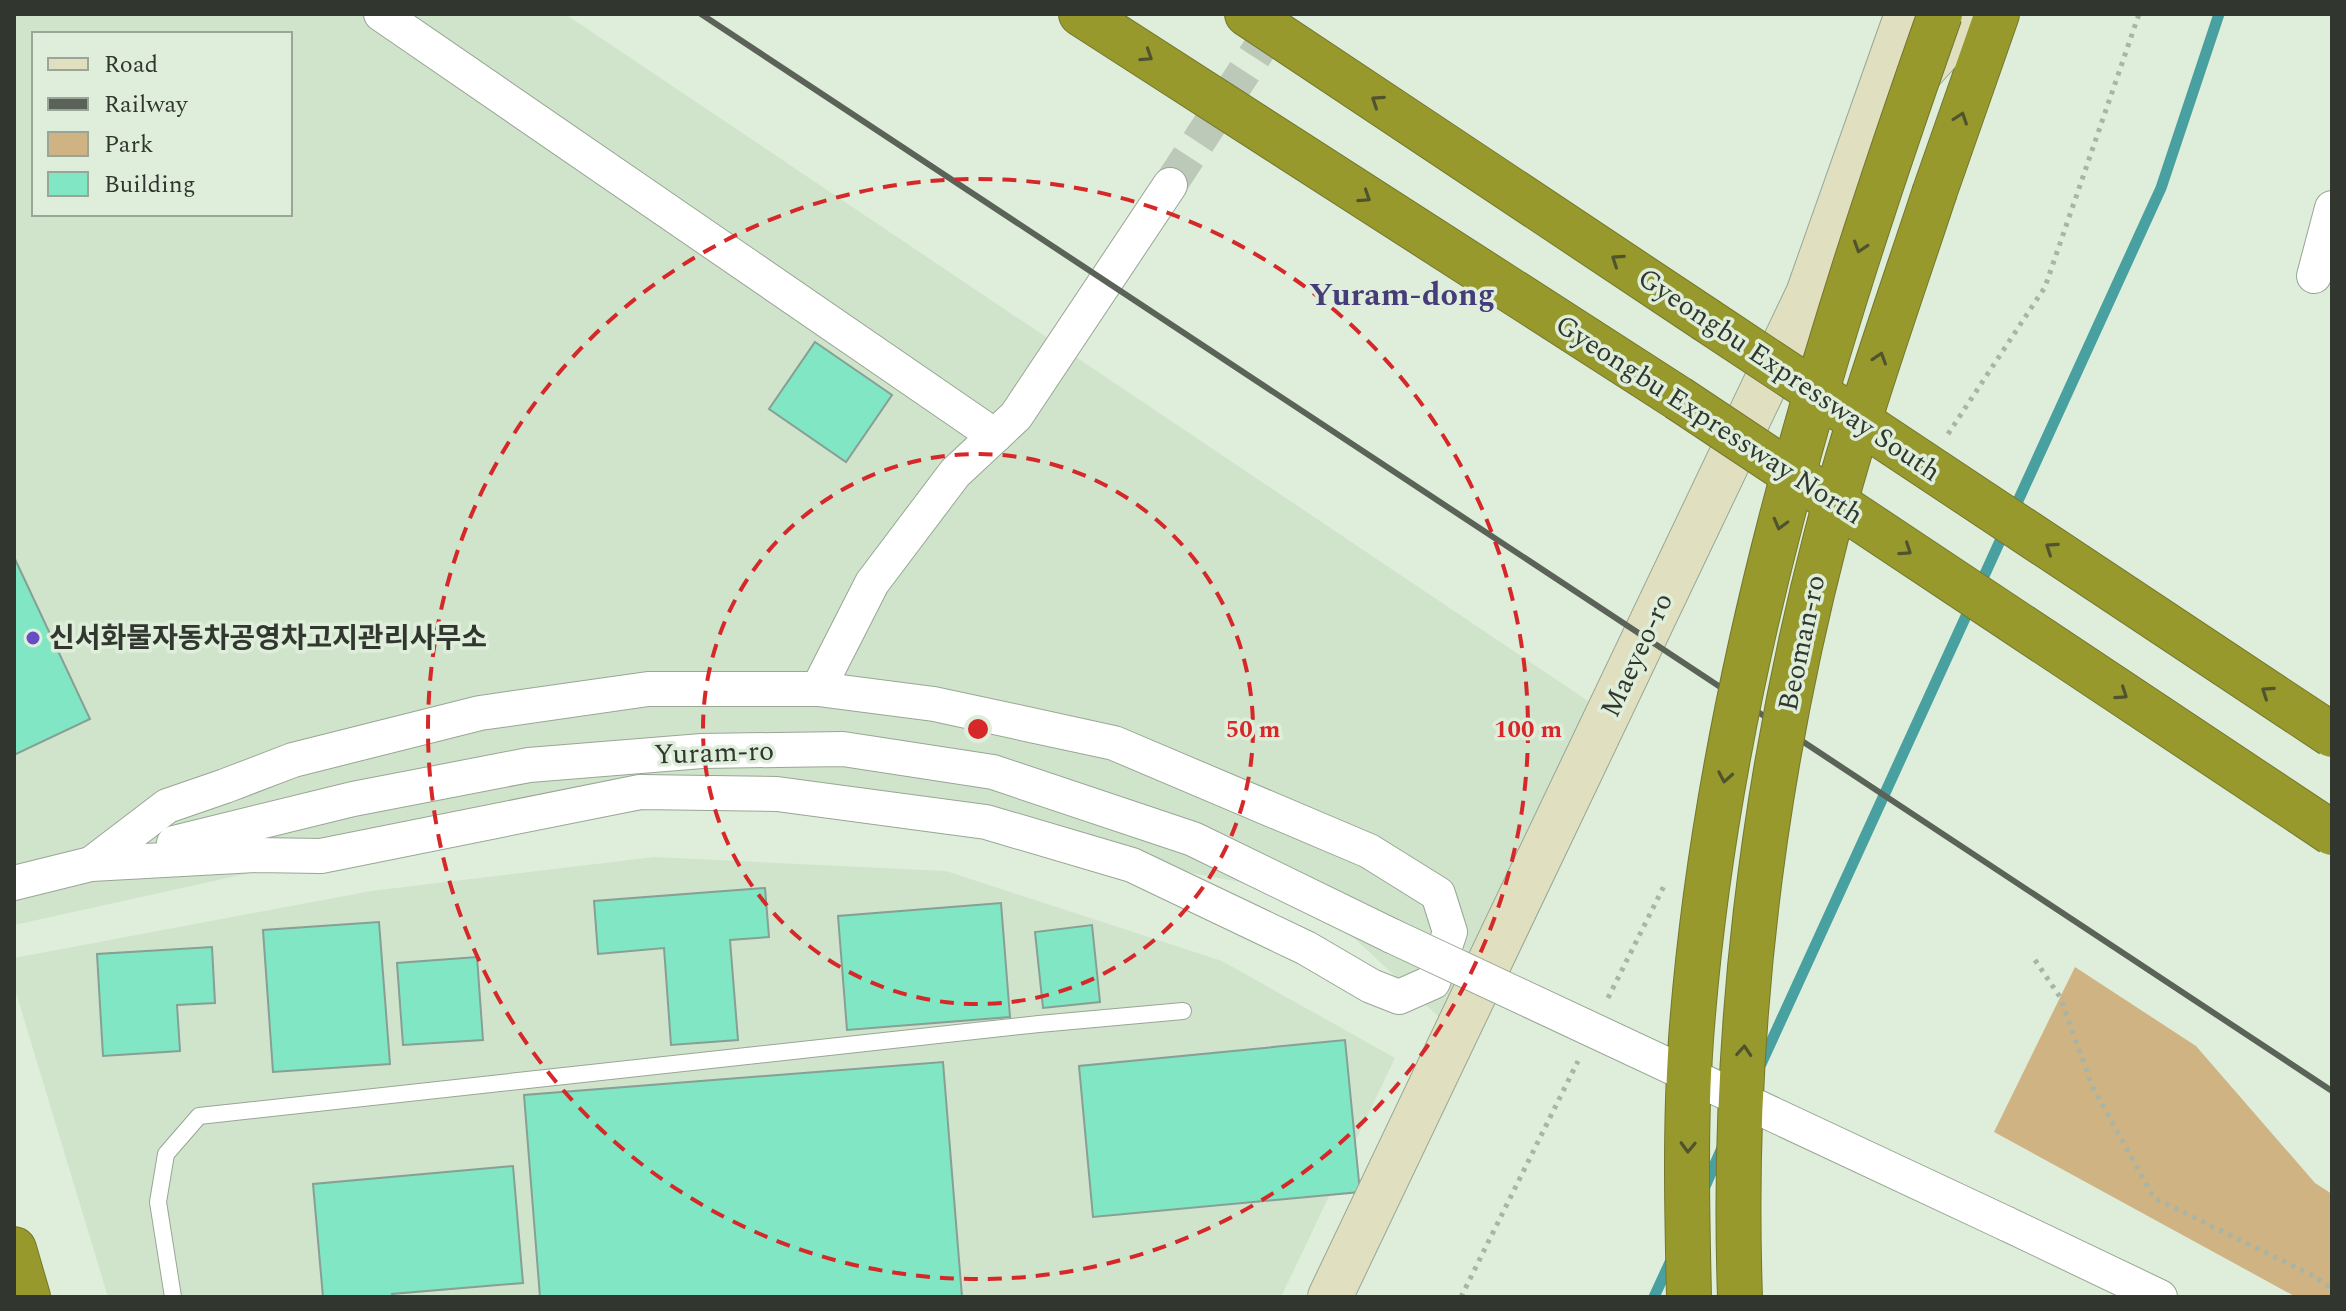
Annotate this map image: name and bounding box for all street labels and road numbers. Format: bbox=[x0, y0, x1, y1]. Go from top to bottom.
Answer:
street label: Gyeongbu Expressway South bbox=[1629, 257, 1949, 493]
street label: Gyeongbu Expressway North bbox=[1546, 304, 1872, 536]
street label: Beoman-ro bbox=[1767, 571, 1837, 715]
street label: Maeyeo-ro bbox=[1589, 586, 1685, 724]
street label: Yuram-ro bbox=[653, 729, 775, 777]

